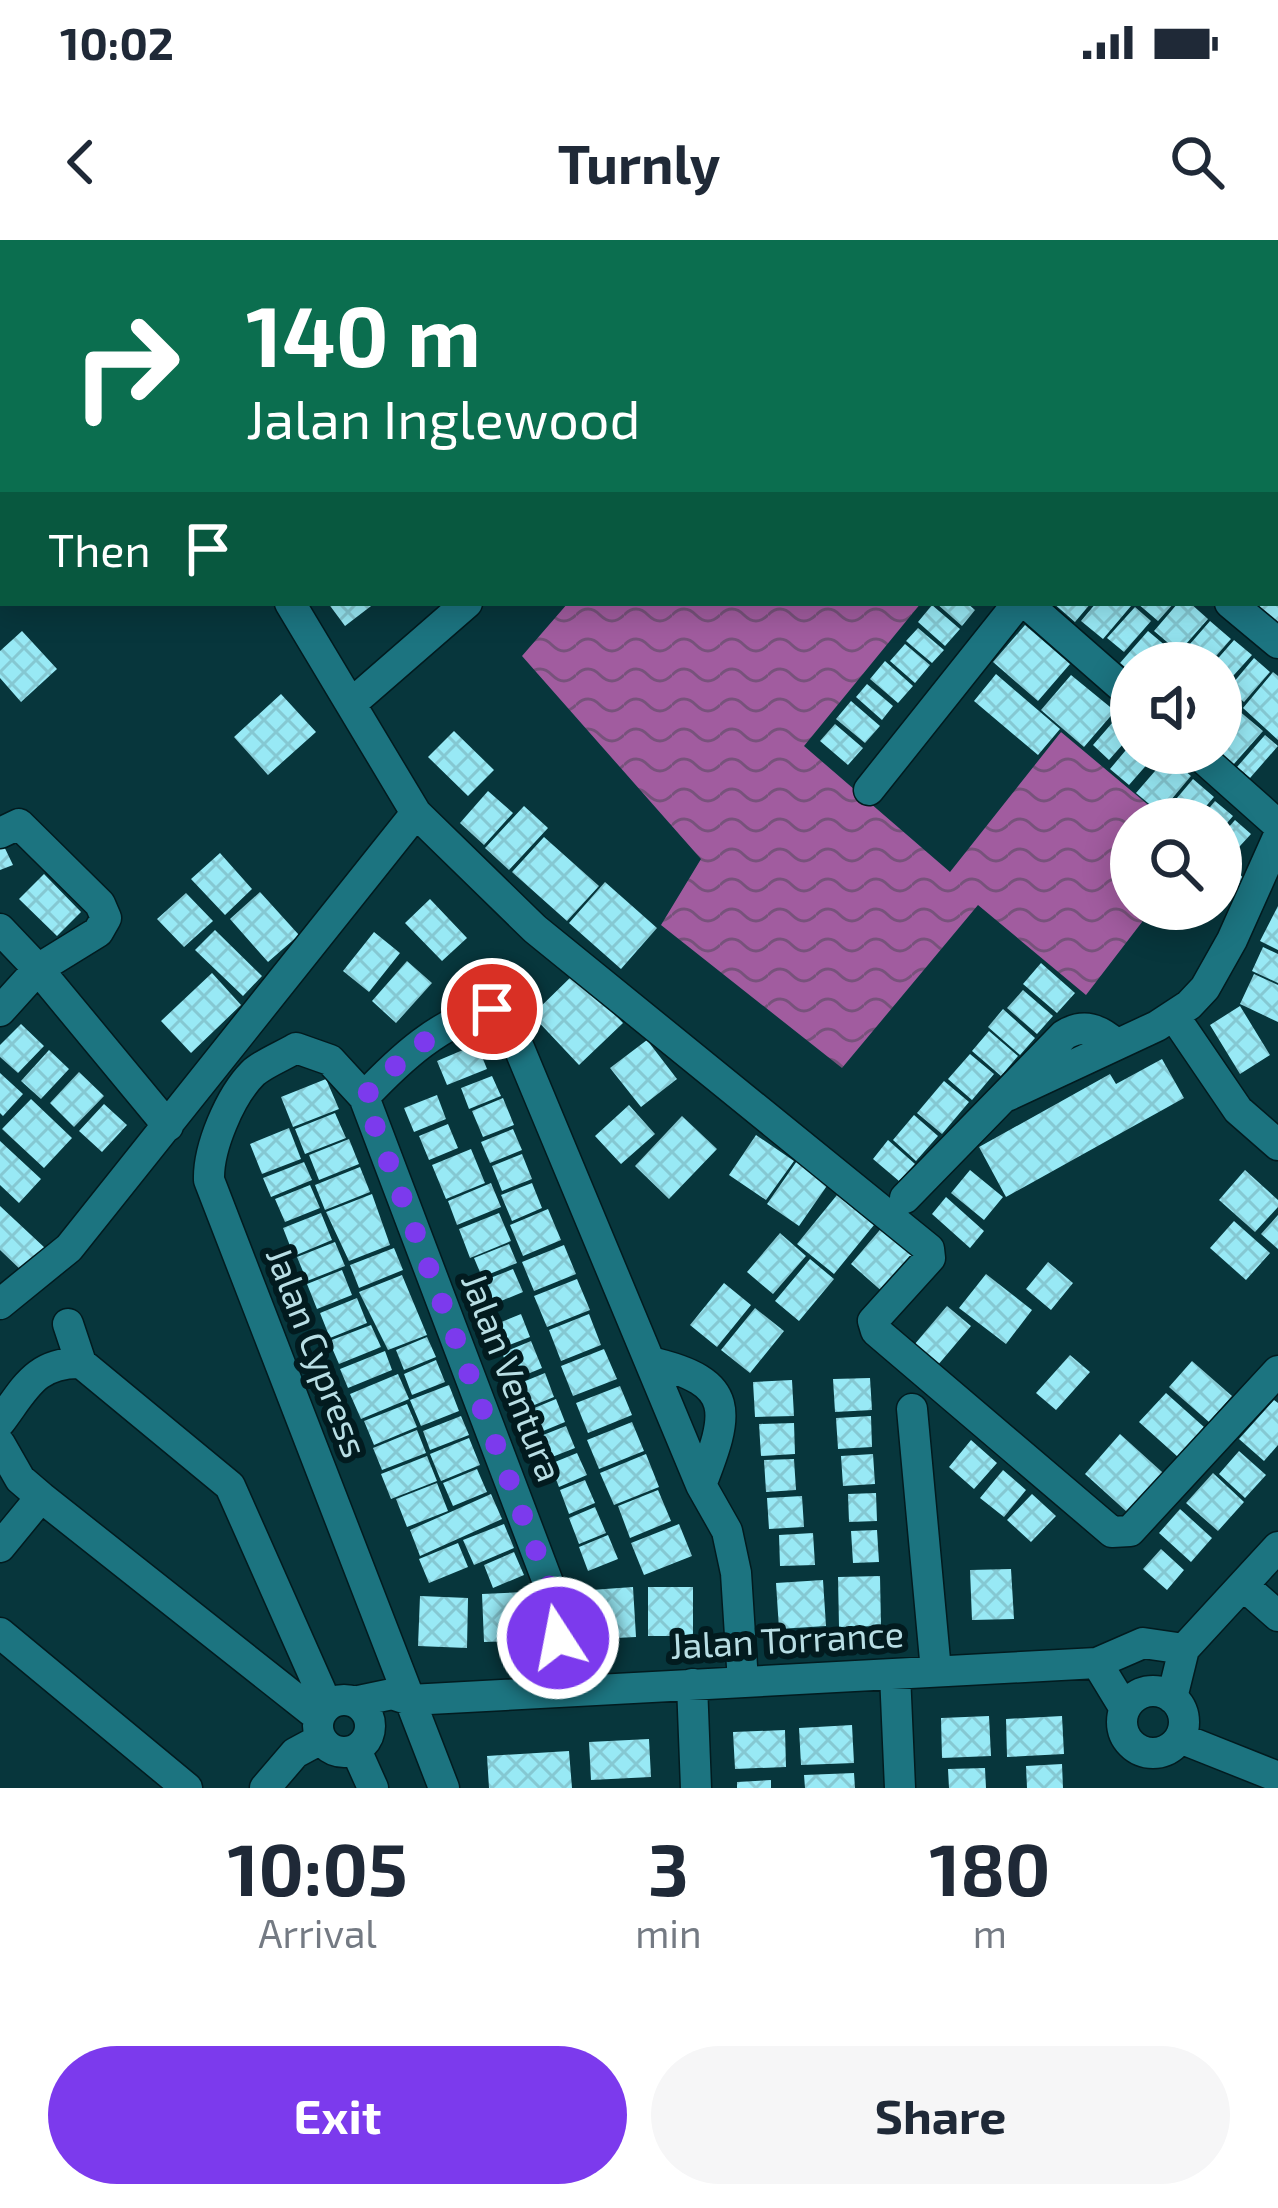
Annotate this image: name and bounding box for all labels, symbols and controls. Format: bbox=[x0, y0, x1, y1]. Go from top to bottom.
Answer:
text: 10:02 bbox=[60, 15, 174, 69]
icon: back bbox=[48, 129, 114, 195]
icon: search bbox=[1164, 129, 1230, 195]
text: Turnly bbox=[558, 130, 720, 195]
text: 140 m bbox=[246, 283, 481, 384]
icon: right bbox=[48, 288, 204, 444]
text: Jalan Inglewood bbox=[246, 385, 640, 450]
icon: arrive bbox=[175, 516, 241, 582]
text: Then bbox=[48, 522, 151, 576]
map controls bbox=[1110, 642, 1242, 930]
button: sound bbox=[1110, 642, 1242, 774]
button: search bbox=[1110, 798, 1242, 930]
pin bbox=[441, 958, 543, 1060]
icon: arrive bbox=[459, 976, 525, 1042]
street label: Jalan Cypress bbox=[259, 1240, 378, 1463]
street label: Jalan Ventura bbox=[454, 1266, 573, 1487]
position arrow bbox=[495, 1575, 621, 1701]
street label: Jalan Torrance bbox=[669, 1611, 905, 1666]
text: 10:05 bbox=[227, 1824, 408, 1910]
text: 3 bbox=[648, 1824, 689, 1910]
text: 180 bbox=[929, 1824, 1051, 1910]
text: Arrival bbox=[258, 1909, 377, 1956]
text: min bbox=[635, 1909, 702, 1956]
text: m bbox=[973, 1909, 1007, 1956]
button: Exit bbox=[48, 2046, 627, 2184]
button: Share bbox=[651, 2046, 1230, 2184]

